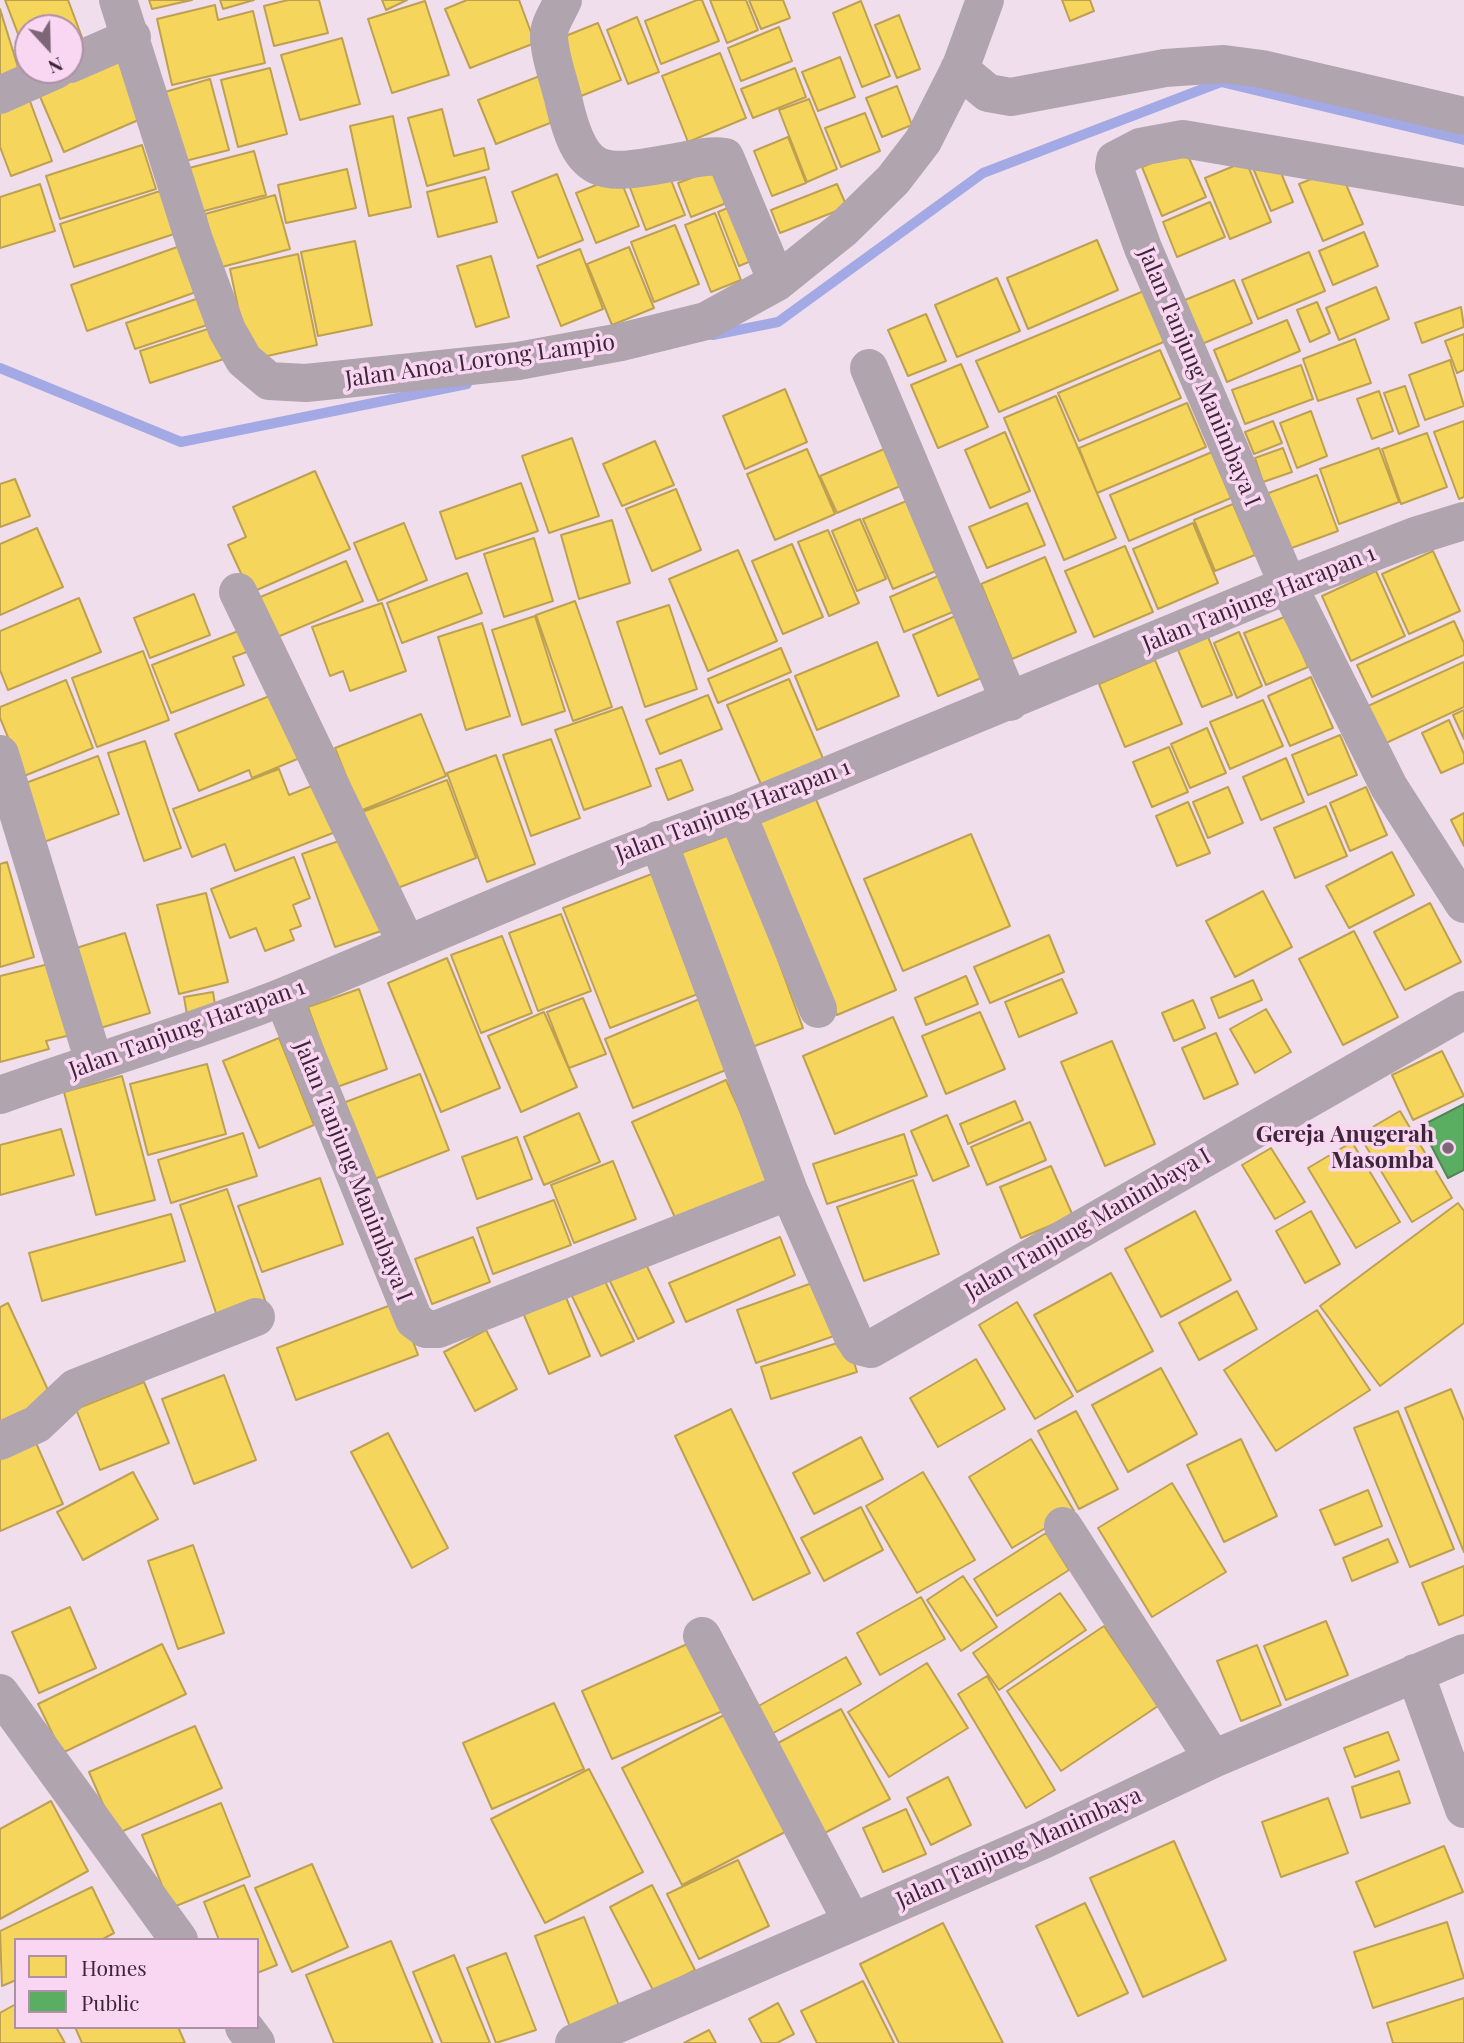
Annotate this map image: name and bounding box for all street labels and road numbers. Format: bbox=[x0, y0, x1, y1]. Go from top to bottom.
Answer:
street label: Jalan Tanjung Manimbaya I bbox=[1132, 243, 1266, 511]
street label: Jalan Anoa Lorong Lampio bbox=[343, 328, 617, 394]
street label: Jalan Tanjung Harapan 1 bbox=[1138, 540, 1380, 658]
street label: Jalan Tanjung Harapan 1 bbox=[612, 753, 854, 869]
street label: Jalan Tanjung Harapan 1 bbox=[65, 973, 309, 1085]
street label: Jalan Tanjung Manimbaya I bbox=[288, 1037, 418, 1305]
street label: Jalan Tanjung Manimbaya I bbox=[960, 1142, 1216, 1306]
street label: Jalan Tanjung Manimbaya bbox=[892, 1781, 1146, 1915]

